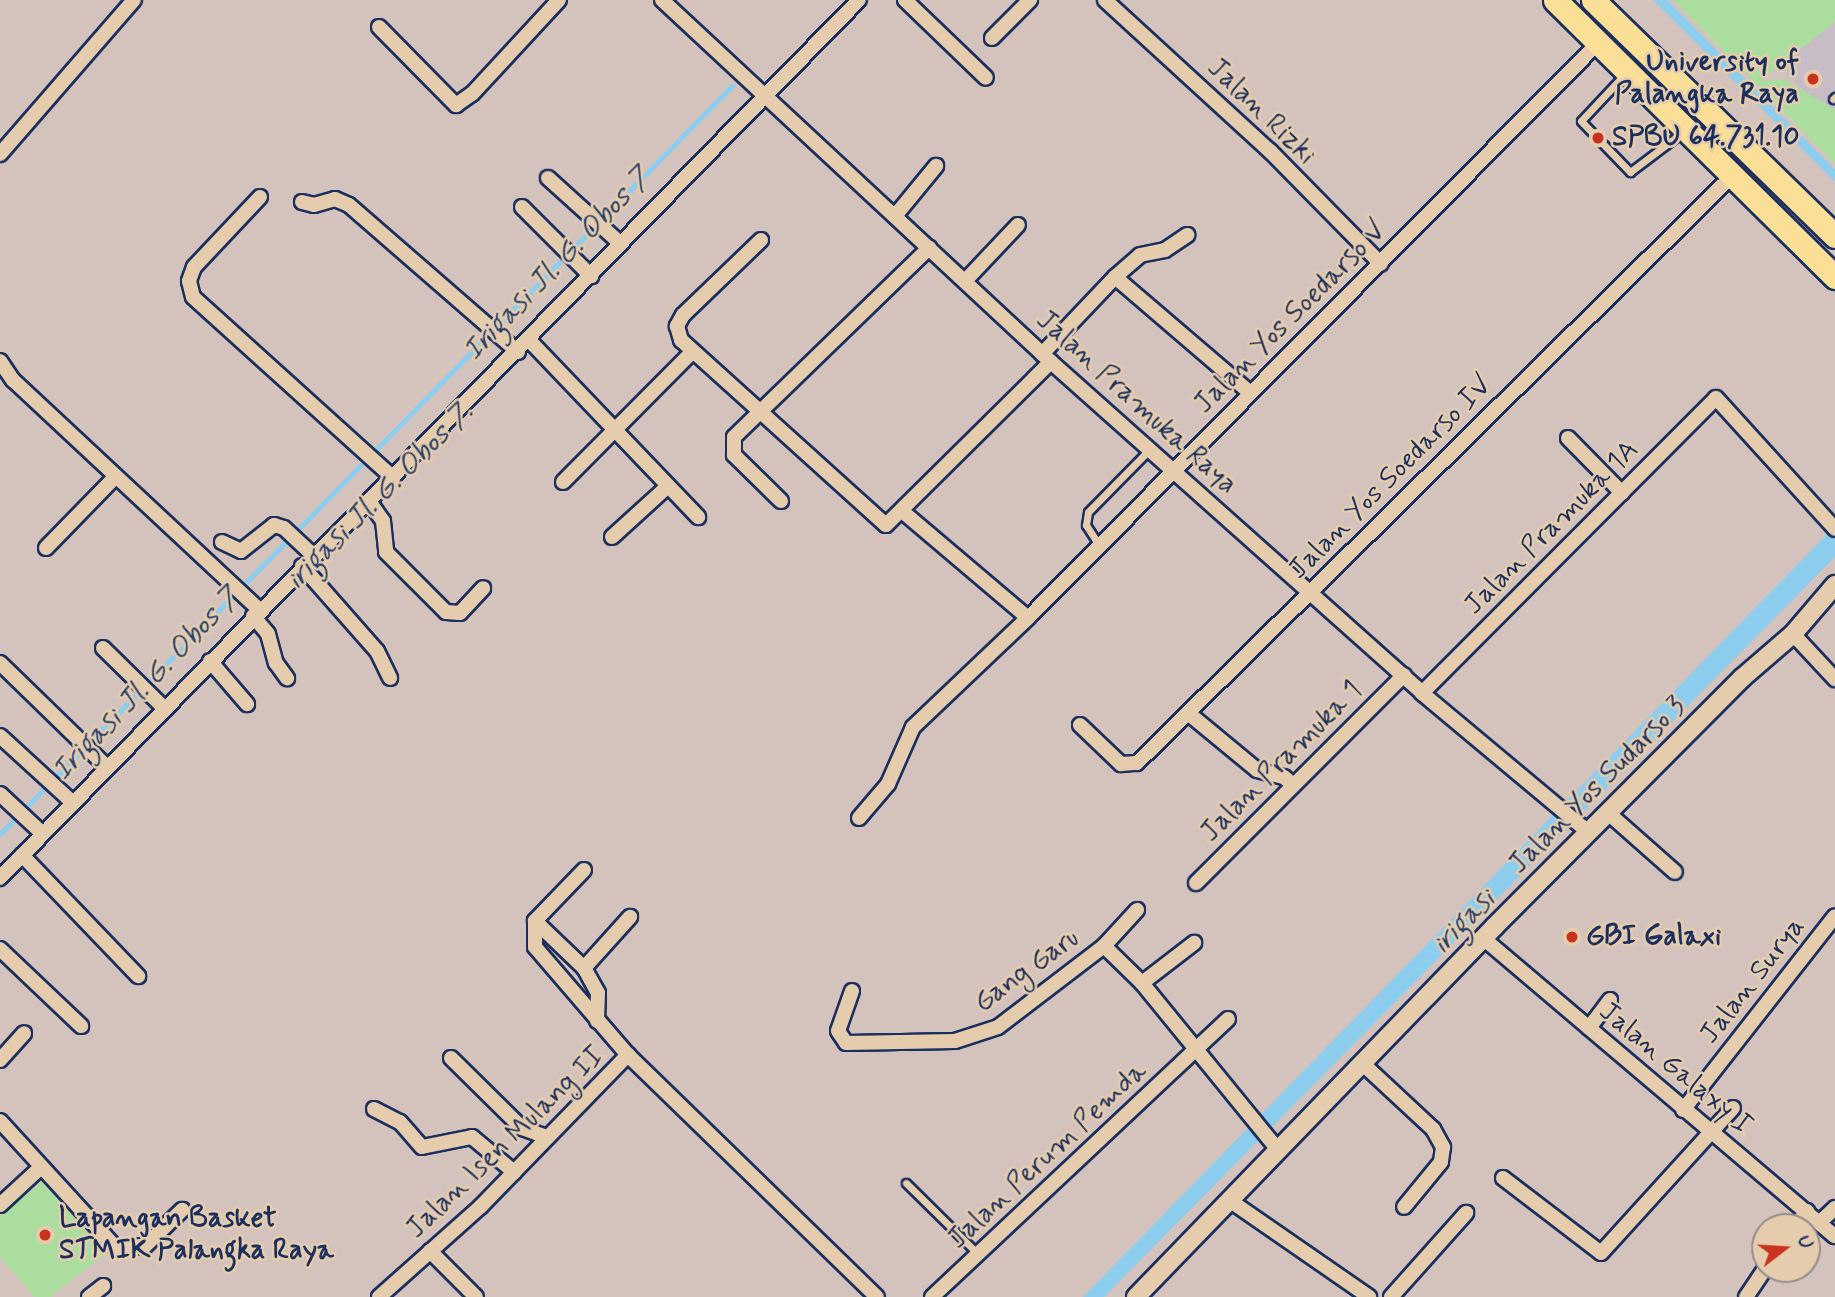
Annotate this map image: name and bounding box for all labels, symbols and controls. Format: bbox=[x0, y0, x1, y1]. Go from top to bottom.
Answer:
place label: University of Palangka Raya bbox=[1615, 46, 1799, 112]
street label: Jalan Rizki bbox=[1199, 52, 1323, 172]
marker: University of Palangka Raya bbox=[1805, 71, 1821, 87]
place label: SPBU 64.731.10 bbox=[1612, 121, 1800, 155]
marker: SPBU 64.731.10 bbox=[1590, 130, 1606, 146]
water label: Irigasi Jl. G. Obos 7 bbox=[456, 161, 658, 369]
street label: Jalan Yos Soedarso V bbox=[1186, 213, 1396, 423]
street label: Jalan Pramuka Raya bbox=[1028, 303, 1244, 503]
street label: Jalan Yos Soedarso IV bbox=[1281, 368, 1501, 588]
water label: irigasi Jl. G. Obos 7. bbox=[279, 395, 481, 597]
street label: Jalan Pramuka 1A bbox=[1458, 434, 1646, 622]
water label: Irigasi Jl. G. Obos 7 bbox=[45, 581, 247, 789]
street label: Jalan Pramuka 1 bbox=[1194, 674, 1370, 850]
street label: Jalan Yos Sudarso 3 bbox=[1501, 689, 1695, 883]
water label: irigasi bbox=[1424, 882, 1504, 962]
street label: Jalan Surya bbox=[1694, 912, 1812, 1050]
place label: GBI Galaxi bbox=[1586, 920, 1718, 954]
street label: Gang Garu bbox=[968, 922, 1086, 1020]
marker: GBI Galaxi bbox=[1564, 929, 1580, 945]
street label: Jalan Galaxy I bbox=[1594, 997, 1756, 1141]
street label: Jalan Isen Mulang II bbox=[396, 1036, 616, 1250]
street label: Jalan Perum Pemda bbox=[945, 1058, 1151, 1254]
place label: Lapangan Basket STMIK Palangka Raya bbox=[59, 1202, 341, 1268]
north arrow bbox=[1751, 1213, 1821, 1283]
marker: Lapangan Basket STMIK Palangka Raya bbox=[37, 1227, 53, 1243]
text: U bbox=[1791, 1233, 1818, 1252]

